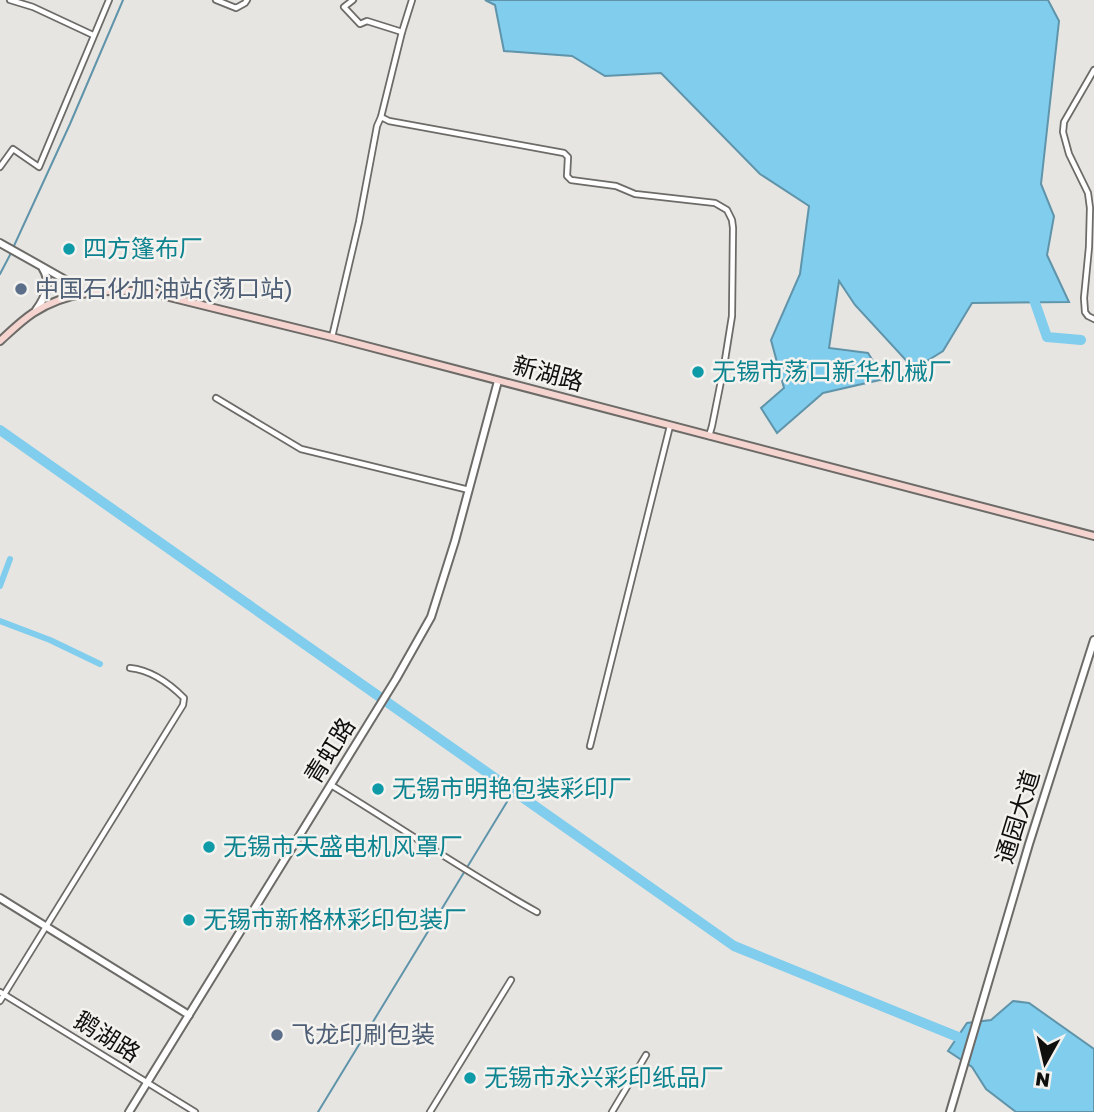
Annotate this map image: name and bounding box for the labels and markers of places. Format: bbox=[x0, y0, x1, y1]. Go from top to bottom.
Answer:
place label: 四方篷布厂 bbox=[83, 233, 203, 262]
marker: 四方篷布厂 bbox=[61, 241, 77, 257]
place label: 中国石化加油站(荡口站) bbox=[35, 273, 293, 302]
marker: 中国石化加油站(荡口站) bbox=[13, 281, 29, 297]
place label: 无锡市荡口新华机械厂 bbox=[712, 356, 952, 385]
marker: 无锡市荡口新华机械厂 bbox=[690, 364, 706, 380]
place label: 无锡市明艳包装彩印厂 bbox=[392, 773, 632, 802]
marker: 无锡市明艳包装彩印厂 bbox=[370, 781, 386, 797]
place label: 无锡市天盛电机风罩厂 bbox=[223, 831, 463, 860]
marker: 无锡市天盛电机风罩厂 bbox=[201, 839, 217, 855]
place label: 无锡市新格林彩印包装厂 bbox=[203, 904, 467, 933]
marker: 无锡市新格林彩印包装厂 bbox=[181, 912, 197, 928]
place label: 飞龙印刷包装 bbox=[291, 1019, 435, 1048]
marker: 飞龙印刷包装 bbox=[269, 1027, 285, 1043]
place label: 无锡市永兴彩印纸品厂 bbox=[484, 1062, 724, 1091]
marker: 无锡市永兴彩印纸品厂 bbox=[462, 1070, 478, 1086]

